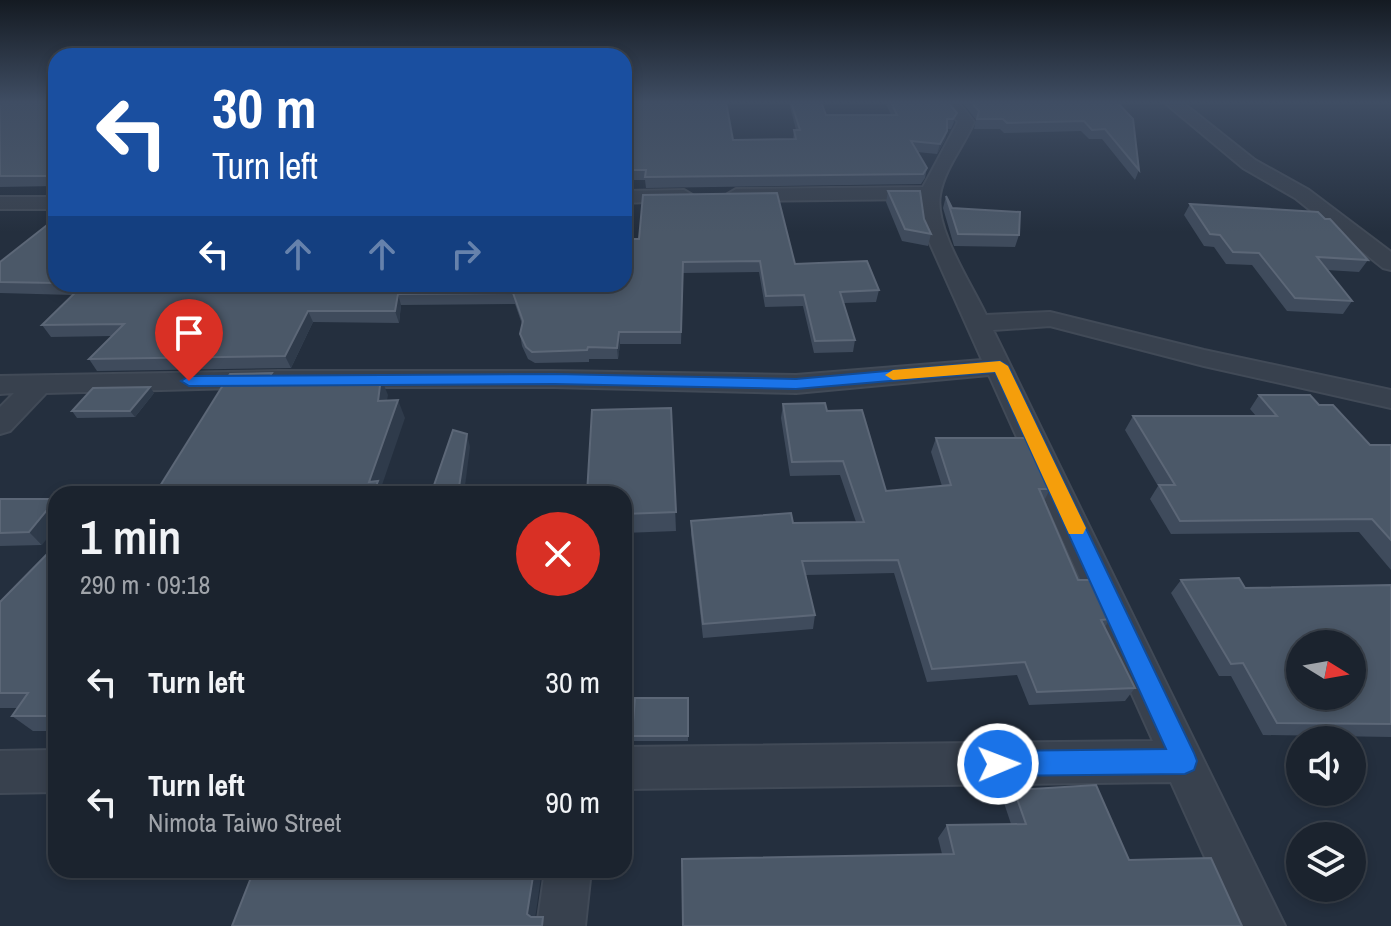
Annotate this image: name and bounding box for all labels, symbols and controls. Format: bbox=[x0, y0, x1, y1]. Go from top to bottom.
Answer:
text: 30 m bbox=[212, 70, 317, 145]
icon: left bbox=[80, 80, 184, 184]
text: Turn left bbox=[212, 142, 318, 190]
icon: left bbox=[192, 232, 236, 276]
icon: ahead bbox=[276, 232, 320, 276]
icon: ahead bbox=[360, 232, 404, 276]
icon: right bbox=[444, 232, 488, 276]
pin bbox=[155, 299, 223, 381]
icon: arrive bbox=[167, 311, 211, 355]
text: 1 min bbox=[80, 504, 181, 569]
button: close bbox=[516, 512, 600, 596]
text: 290 m · 09:18 bbox=[80, 567, 210, 602]
north arrow bbox=[1286, 630, 1366, 710]
map controls bbox=[1286, 630, 1366, 902]
icon: left bbox=[80, 660, 124, 704]
text: Turn left bbox=[148, 662, 245, 702]
text: 30 m bbox=[545, 662, 600, 702]
position arrow bbox=[956, 722, 1040, 806]
button: sound bbox=[1286, 726, 1366, 806]
text: Turn left bbox=[148, 765, 245, 805]
icon: left bbox=[80, 780, 124, 824]
text: 90 m bbox=[545, 782, 600, 822]
text: Nimota Taiwo Street bbox=[148, 805, 341, 840]
button: layers bbox=[1286, 822, 1366, 902]

